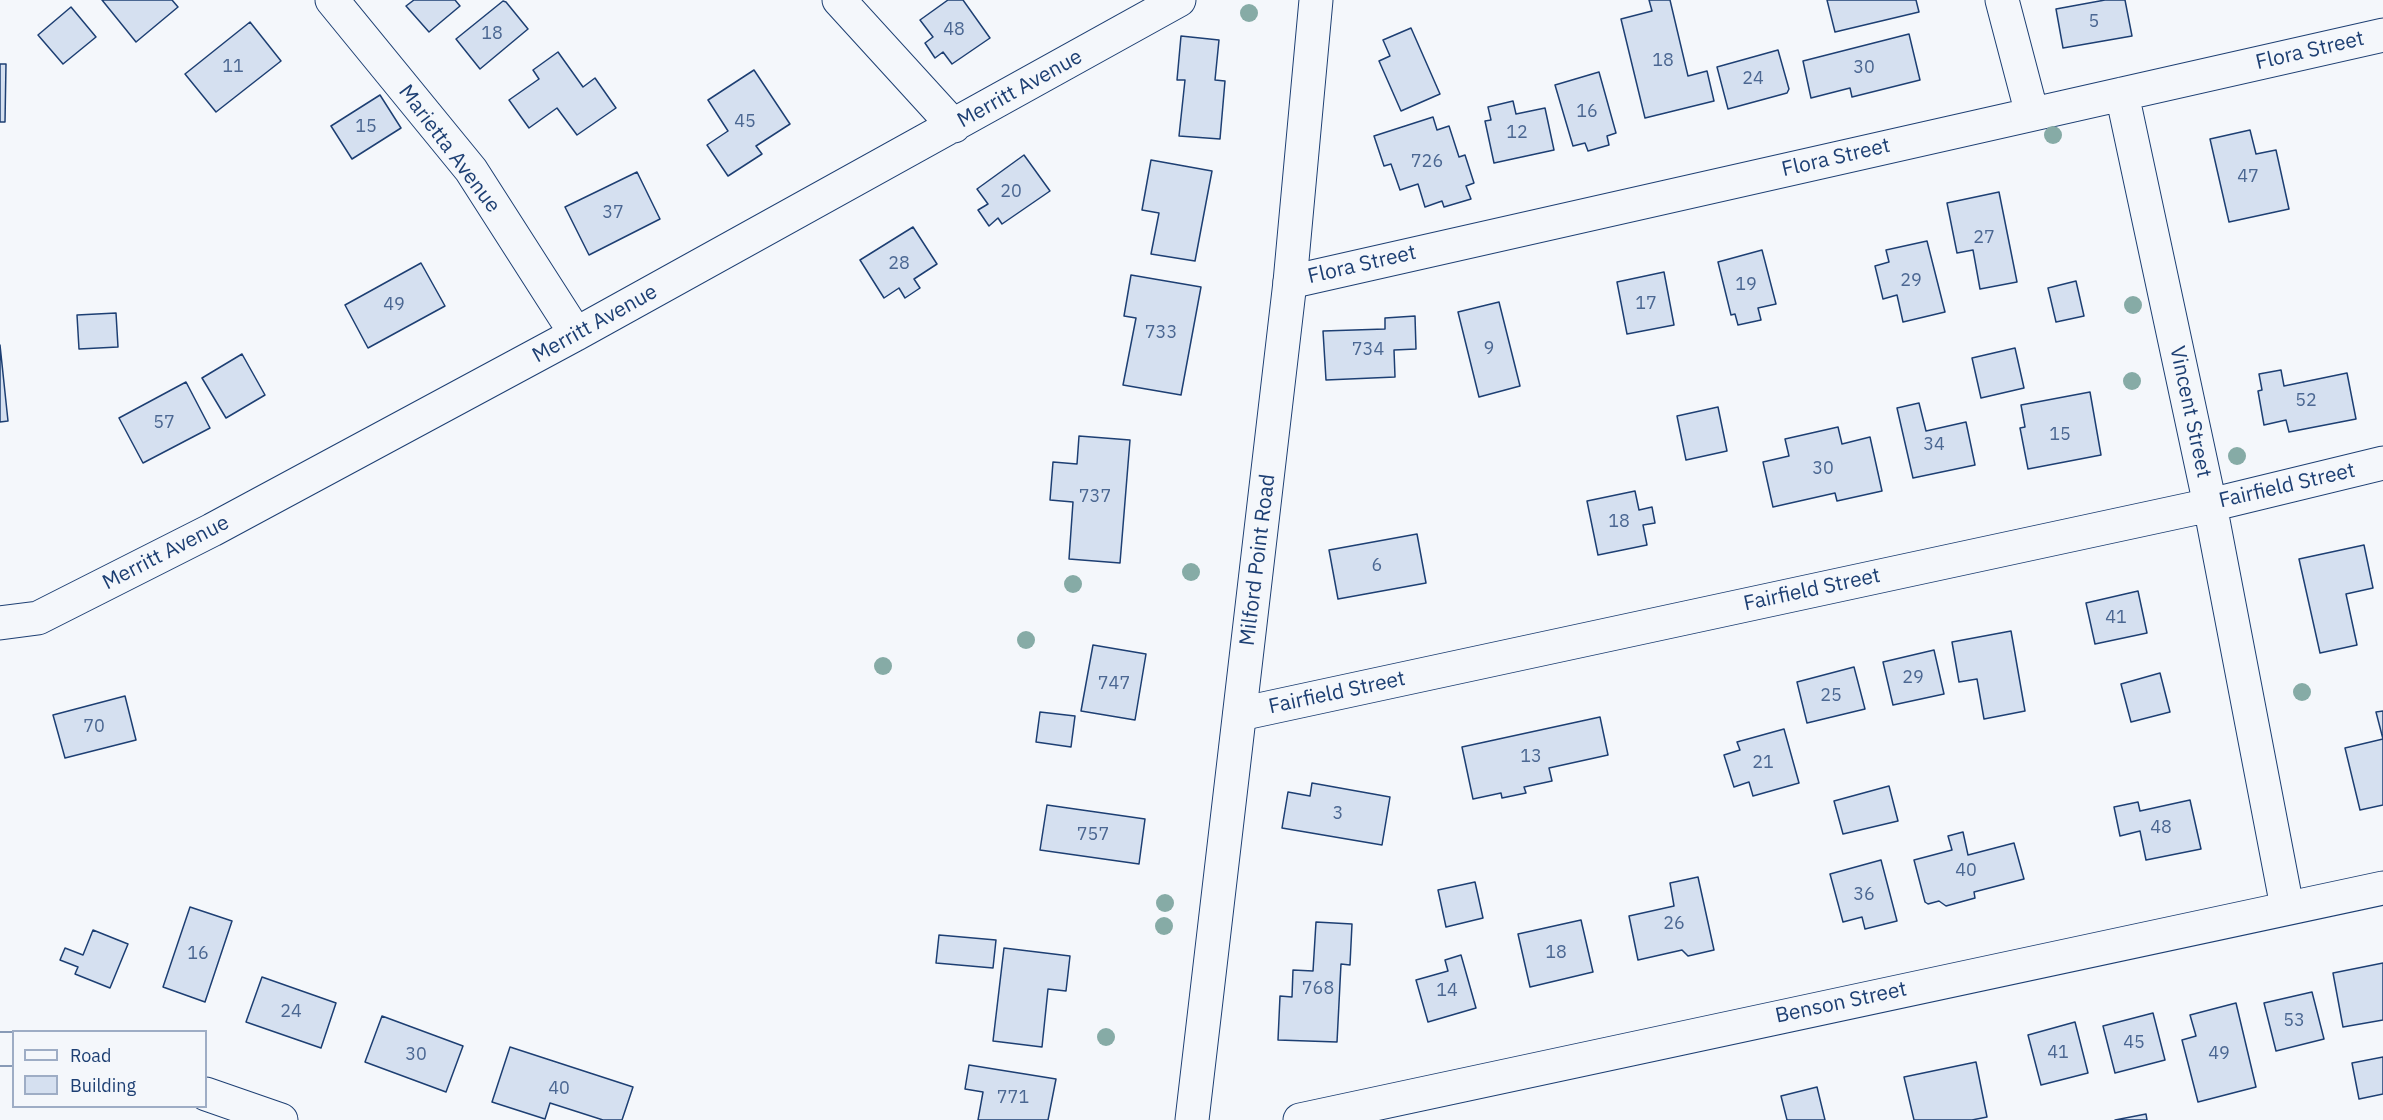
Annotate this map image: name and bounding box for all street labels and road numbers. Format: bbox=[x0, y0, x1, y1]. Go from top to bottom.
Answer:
street label: Flora Street bbox=[2253, 26, 2367, 76]
street label: Merritt Avenue bbox=[953, 44, 1087, 134]
street label: Marietta Avenue bbox=[393, 80, 505, 218]
street label: Flora Street bbox=[1779, 133, 1893, 183]
street label: Flora Street bbox=[1305, 240, 1419, 290]
street label: Merritt Avenue bbox=[528, 279, 662, 369]
street label: Vincent Street bbox=[2164, 344, 2216, 480]
street label: Fairfield Street bbox=[2216, 458, 2358, 514]
street label: Milford Point Road bbox=[1235, 473, 1281, 647]
street label: Merritt Avenue bbox=[98, 510, 234, 596]
street label: Fairfield Street bbox=[1741, 563, 1883, 617]
street label: Fairfield Street bbox=[1266, 666, 1408, 720]
street label: Benson Street bbox=[1773, 977, 1909, 1029]

